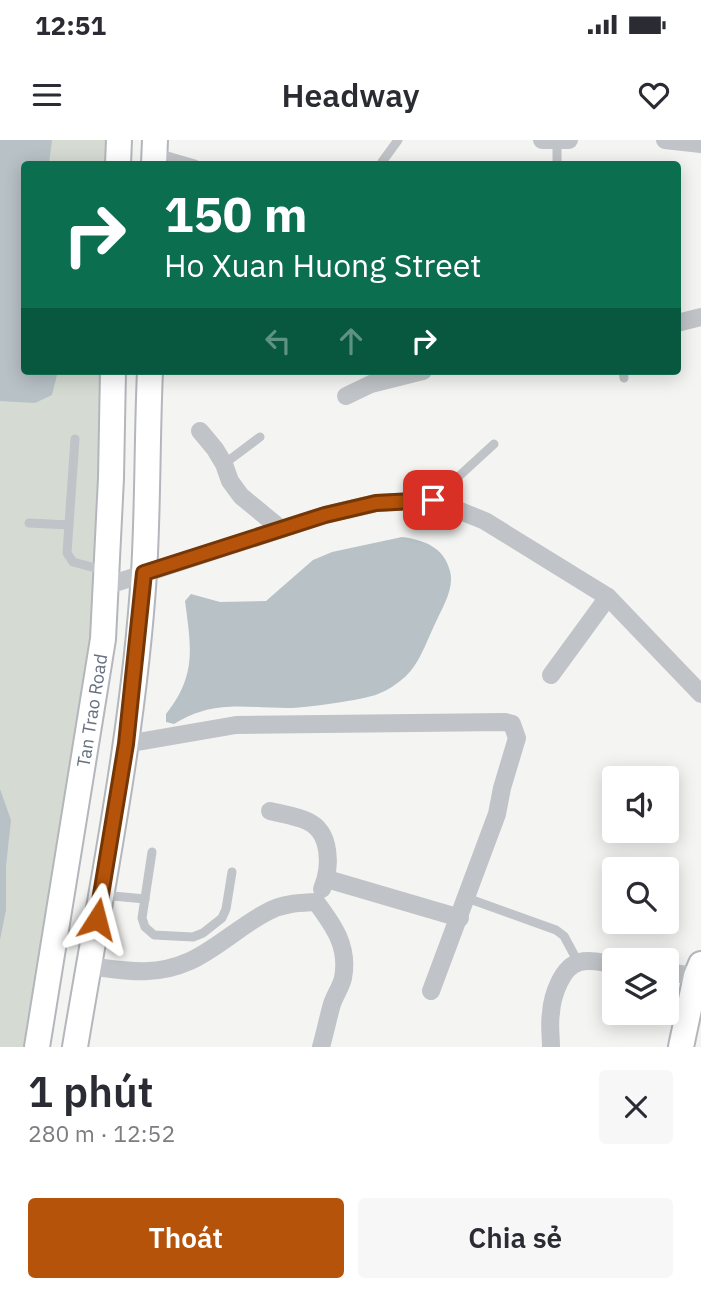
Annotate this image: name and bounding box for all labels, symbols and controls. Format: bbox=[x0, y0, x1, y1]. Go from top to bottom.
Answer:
text: 12:51 bbox=[35, 8, 106, 42]
text: Headway bbox=[281, 74, 420, 116]
icon: menu bbox=[28, 76, 66, 114]
icon: heart bbox=[635, 76, 673, 114]
text: 150 m bbox=[164, 182, 308, 245]
icon: right bbox=[49, 189, 140, 280]
text: Ho Xuan Huong Street bbox=[164, 244, 482, 286]
icon: left bbox=[259, 322, 297, 360]
icon: ahead bbox=[332, 322, 370, 360]
icon: right bbox=[405, 322, 443, 360]
pin bbox=[403, 470, 463, 530]
icon: arrive bbox=[414, 481, 452, 519]
street label: Tan Trao Road bbox=[71, 652, 112, 769]
map controls bbox=[602, 766, 679, 1025]
button: sound bbox=[602, 766, 679, 843]
button: search bbox=[602, 857, 679, 934]
position arrow bbox=[60, 882, 134, 956]
button: layers bbox=[602, 948, 679, 1025]
text: 1 phút bbox=[28, 1064, 153, 1119]
button: close bbox=[599, 1070, 673, 1144]
text: 280 m · 12:52 bbox=[28, 1118, 175, 1148]
button: Thoát bbox=[28, 1198, 344, 1278]
button: Chia sẻ bbox=[358, 1198, 673, 1278]

